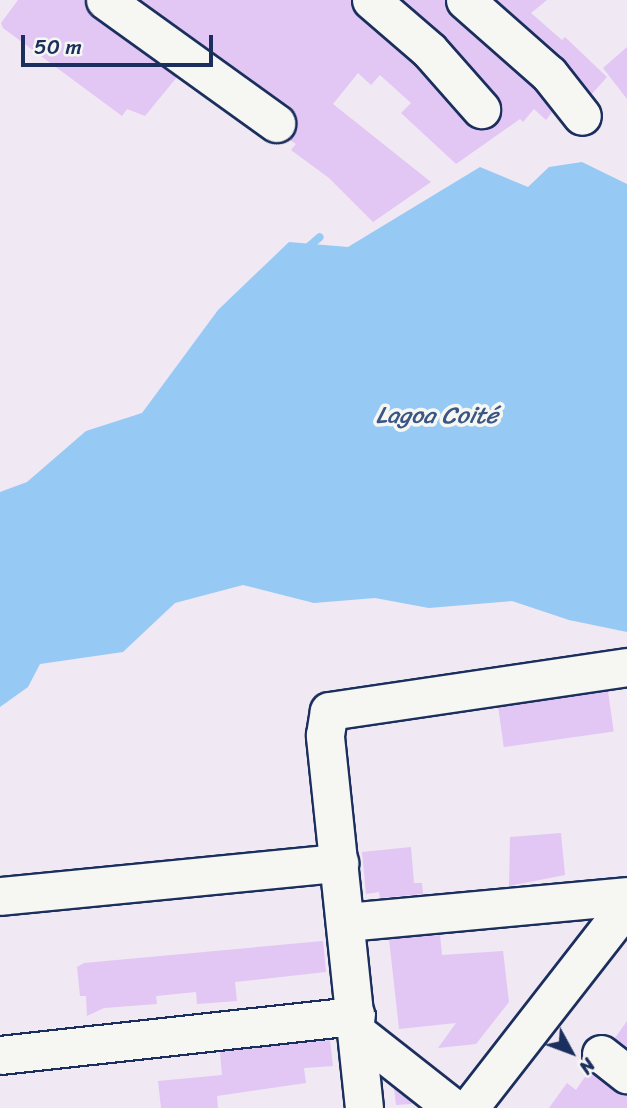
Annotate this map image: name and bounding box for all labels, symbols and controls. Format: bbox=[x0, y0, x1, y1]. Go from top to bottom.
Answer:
scale bar bbox=[24, 21, 217, 65]
text: 50 m bbox=[34, 28, 82, 66]
water label: Lagoa Coité bbox=[376, 402, 498, 430]
north arrow bbox=[536, 1017, 606, 1087]
text: N bbox=[570, 1050, 604, 1082]

